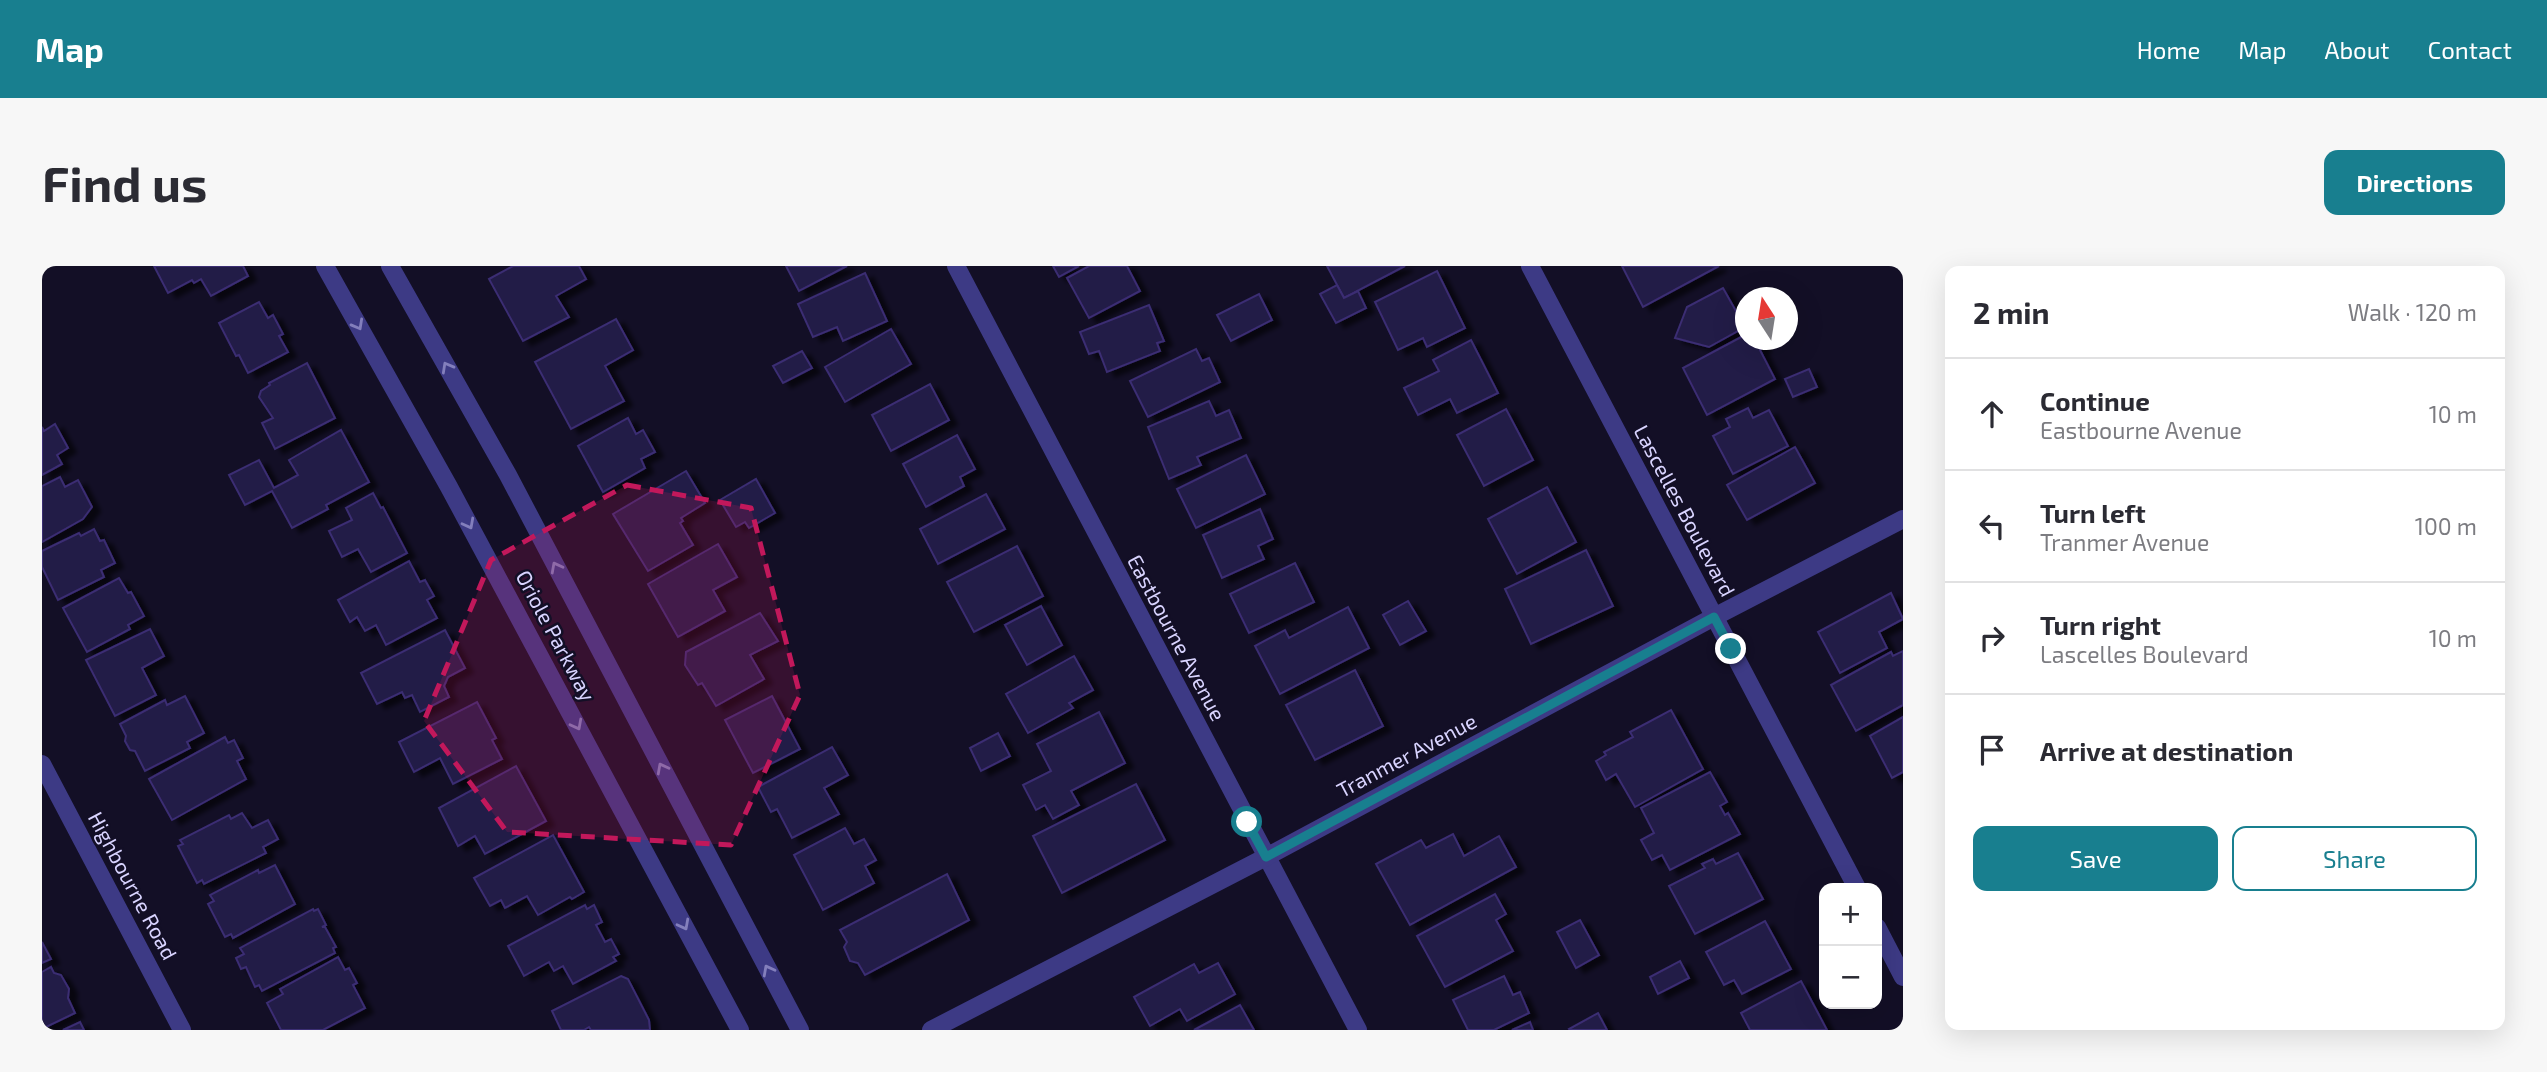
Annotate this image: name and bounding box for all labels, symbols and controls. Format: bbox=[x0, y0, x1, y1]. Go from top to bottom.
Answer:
text: Map bbox=[35, 29, 104, 69]
text: Home bbox=[2137, 35, 2200, 64]
text: Map bbox=[2238, 35, 2286, 64]
text: About bbox=[2324, 35, 2390, 64]
text: Contact bbox=[2428, 35, 2512, 64]
button: Directions bbox=[2324, 150, 2505, 215]
text: Find us bbox=[42, 153, 207, 212]
north arrow bbox=[1735, 287, 1798, 350]
text: 2 min bbox=[1973, 294, 2050, 330]
text: Walk · 120 m bbox=[2348, 298, 2477, 326]
one-way arrow bbox=[350, 318, 363, 331]
one-way arrow bbox=[442, 362, 455, 375]
text: Continue bbox=[2040, 385, 2150, 416]
icon: ahead bbox=[1973, 395, 2011, 433]
text: 10 m bbox=[2429, 400, 2477, 428]
text: Eastbourne Avenue bbox=[2040, 416, 2242, 444]
street label: Lascelles Boulevard bbox=[1630, 420, 1741, 600]
text: Turn left bbox=[2040, 497, 2146, 528]
icon: left bbox=[1973, 507, 2011, 545]
text: 100 m bbox=[2415, 512, 2477, 540]
one-way arrow bbox=[461, 517, 474, 529]
text: Tranmer Avenue bbox=[2040, 528, 2209, 556]
street label: Eastbourne Avenue bbox=[1123, 550, 1232, 725]
one-way arrow bbox=[551, 562, 564, 574]
street label: Oriole Parkway bbox=[511, 566, 601, 705]
text: Turn right bbox=[2040, 609, 2161, 640]
icon: right bbox=[1973, 619, 2011, 657]
text: 10 m bbox=[2429, 624, 2477, 652]
route end bbox=[1715, 633, 1746, 664]
text: Lascelles Boulevard bbox=[2040, 640, 2249, 668]
street label: Tranmer Avenue bbox=[1332, 707, 1480, 802]
one-way arrow bbox=[568, 717, 582, 730]
icon: arrive bbox=[1973, 731, 2011, 769]
text: Arrive at destination bbox=[2040, 735, 2293, 766]
one-way arrow bbox=[657, 763, 670, 776]
route start bbox=[1231, 806, 1262, 837]
street label: Highbourne Road bbox=[84, 807, 183, 964]
button: Save bbox=[1973, 826, 2218, 891]
button: Share bbox=[2232, 826, 2477, 891]
map controls bbox=[1819, 883, 1882, 1009]
button: + bbox=[1819, 883, 1882, 946]
one-way arrow bbox=[676, 918, 689, 930]
button: − bbox=[1819, 946, 1882, 1009]
one-way arrow bbox=[763, 964, 776, 977]

